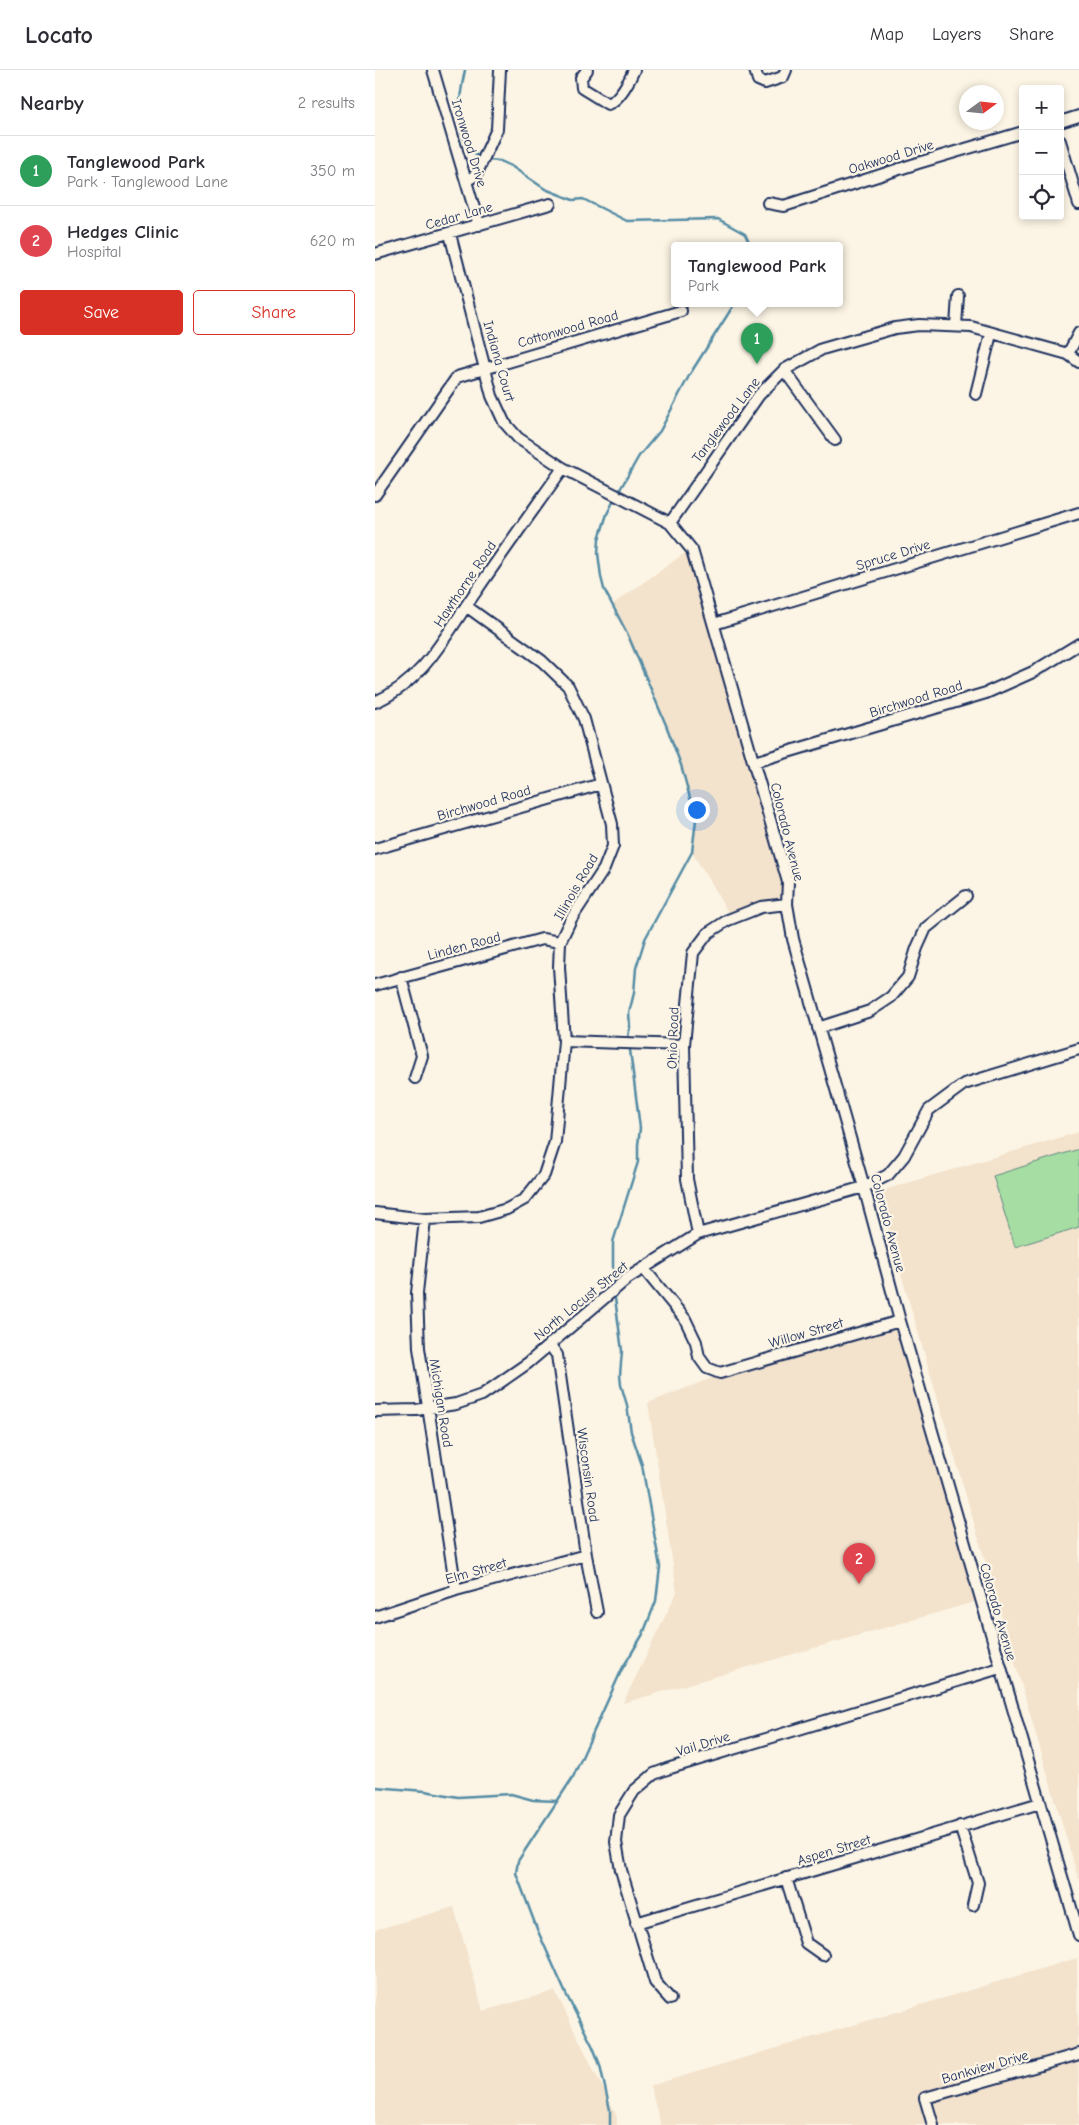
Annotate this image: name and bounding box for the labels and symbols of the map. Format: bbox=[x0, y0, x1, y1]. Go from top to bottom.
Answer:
north arrow bbox=[959, 85, 1004, 130]
street label: Ironwood Drive bbox=[448, 97, 490, 189]
street label: Oakwood Drive bbox=[846, 136, 936, 178]
street label: Cedar Lane bbox=[423, 198, 495, 234]
street label: Cottonwood Road bbox=[516, 307, 620, 351]
street label: Indiana Court bbox=[479, 319, 519, 404]
pin: 1 bbox=[741, 323, 773, 364]
street label: Tanglewood Lane bbox=[688, 374, 764, 466]
street label: Spruce Drive bbox=[854, 536, 932, 574]
street label: Hawthorne Road bbox=[430, 538, 500, 630]
street label: Birchwood Road bbox=[867, 677, 965, 721]
street label: Colorado Avenue bbox=[767, 781, 807, 883]
street label: Birchwood Road bbox=[435, 782, 533, 824]
your location bbox=[684, 797, 710, 823]
street label: Illinois Road bbox=[550, 851, 602, 923]
street label: Linden Road bbox=[426, 928, 502, 964]
street label: Ohio Road bbox=[663, 1007, 683, 1069]
street label: Colorado Avenue bbox=[867, 1172, 909, 1274]
street label: North Locust Street bbox=[531, 1257, 632, 1344]
street label: Willow Street bbox=[767, 1314, 846, 1352]
street label: Michigan Road bbox=[426, 1357, 456, 1449]
street label: Wisconsin Road bbox=[573, 1427, 603, 1523]
pin: 2 bbox=[843, 1543, 875, 1584]
street label: Elm Street bbox=[443, 1554, 509, 1588]
street label: Colorado Avenue bbox=[976, 1561, 1020, 1663]
street label: Vail Drive bbox=[674, 1728, 732, 1760]
street label: Aspen Street bbox=[795, 1830, 874, 1869]
street label: Bankview Drive bbox=[940, 2046, 1030, 2088]

